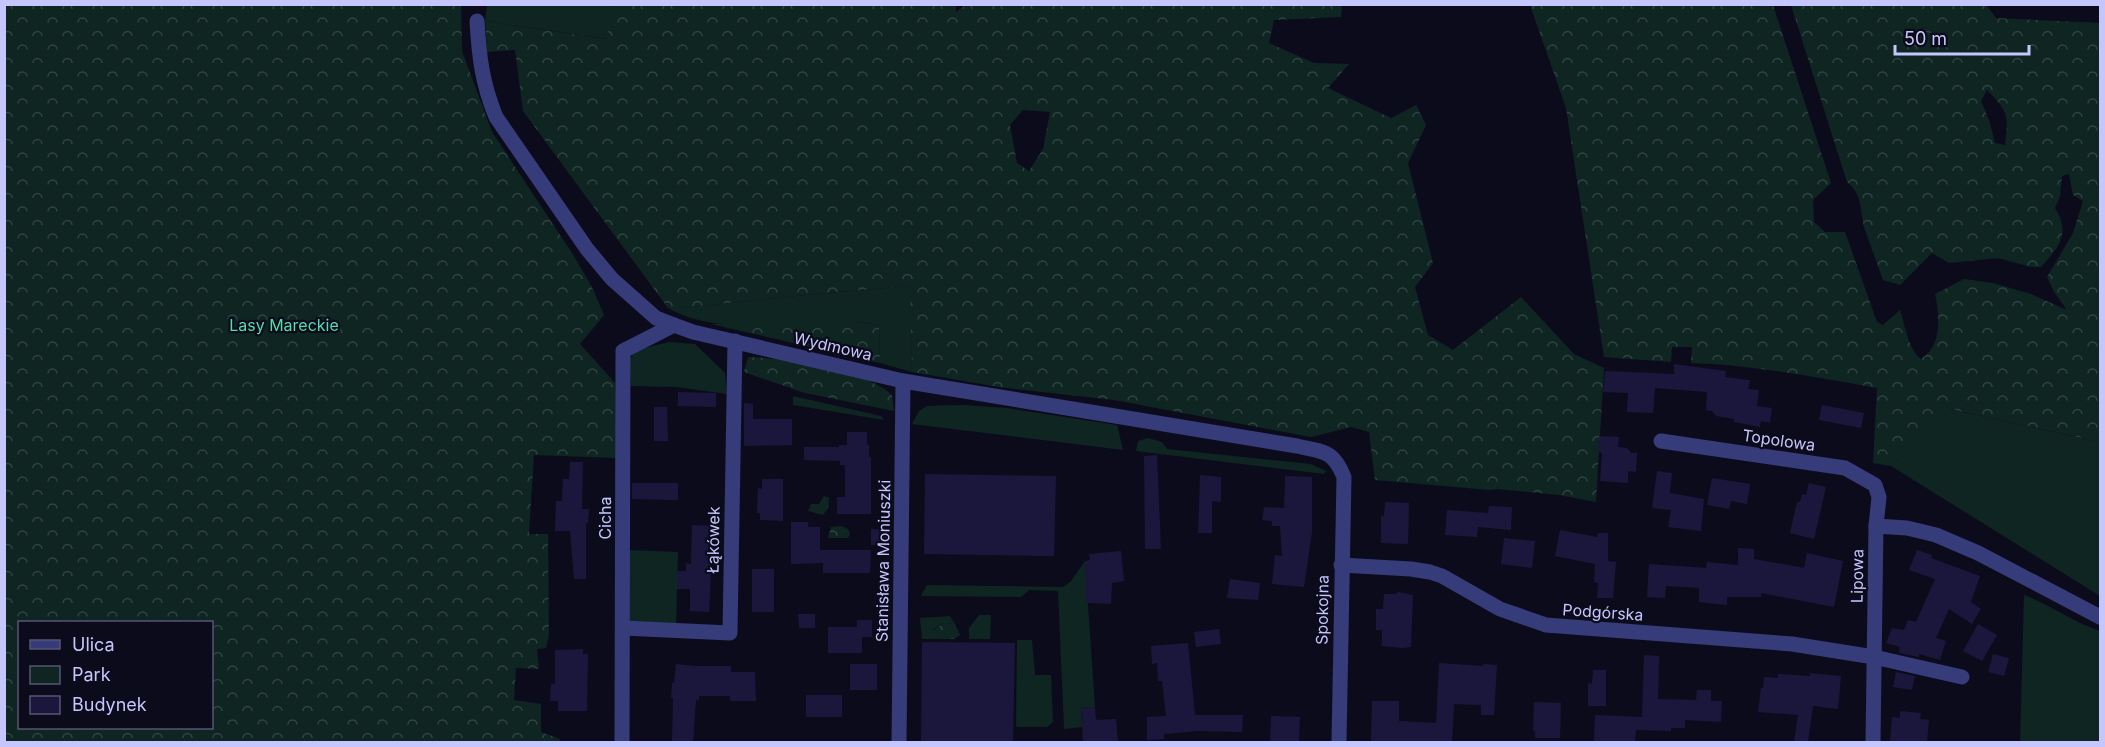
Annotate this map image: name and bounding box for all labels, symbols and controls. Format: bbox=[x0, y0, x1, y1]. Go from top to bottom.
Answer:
scale bar bbox=[1895, 18, 2028, 56]
text: 50 m bbox=[1904, 28, 1947, 49]
park label: Lasy Mareckie bbox=[229, 315, 339, 335]
street label: Wydmowa bbox=[792, 327, 874, 365]
street label: Topolowa bbox=[1741, 425, 1817, 455]
street label: Stanisława Moniuszki bbox=[872, 480, 894, 642]
street label: Cicha bbox=[595, 496, 615, 540]
street label: Łąkówek bbox=[702, 506, 724, 574]
street label: Lipowa bbox=[1847, 549, 1867, 603]
street label: Spokojna bbox=[1311, 575, 1333, 645]
street label: Podgórska bbox=[1562, 599, 1644, 625]
legend bbox=[18, 621, 213, 729]
text: Ulica bbox=[72, 634, 115, 655]
text: Park bbox=[72, 664, 111, 685]
text: Budynek bbox=[72, 694, 147, 715]

